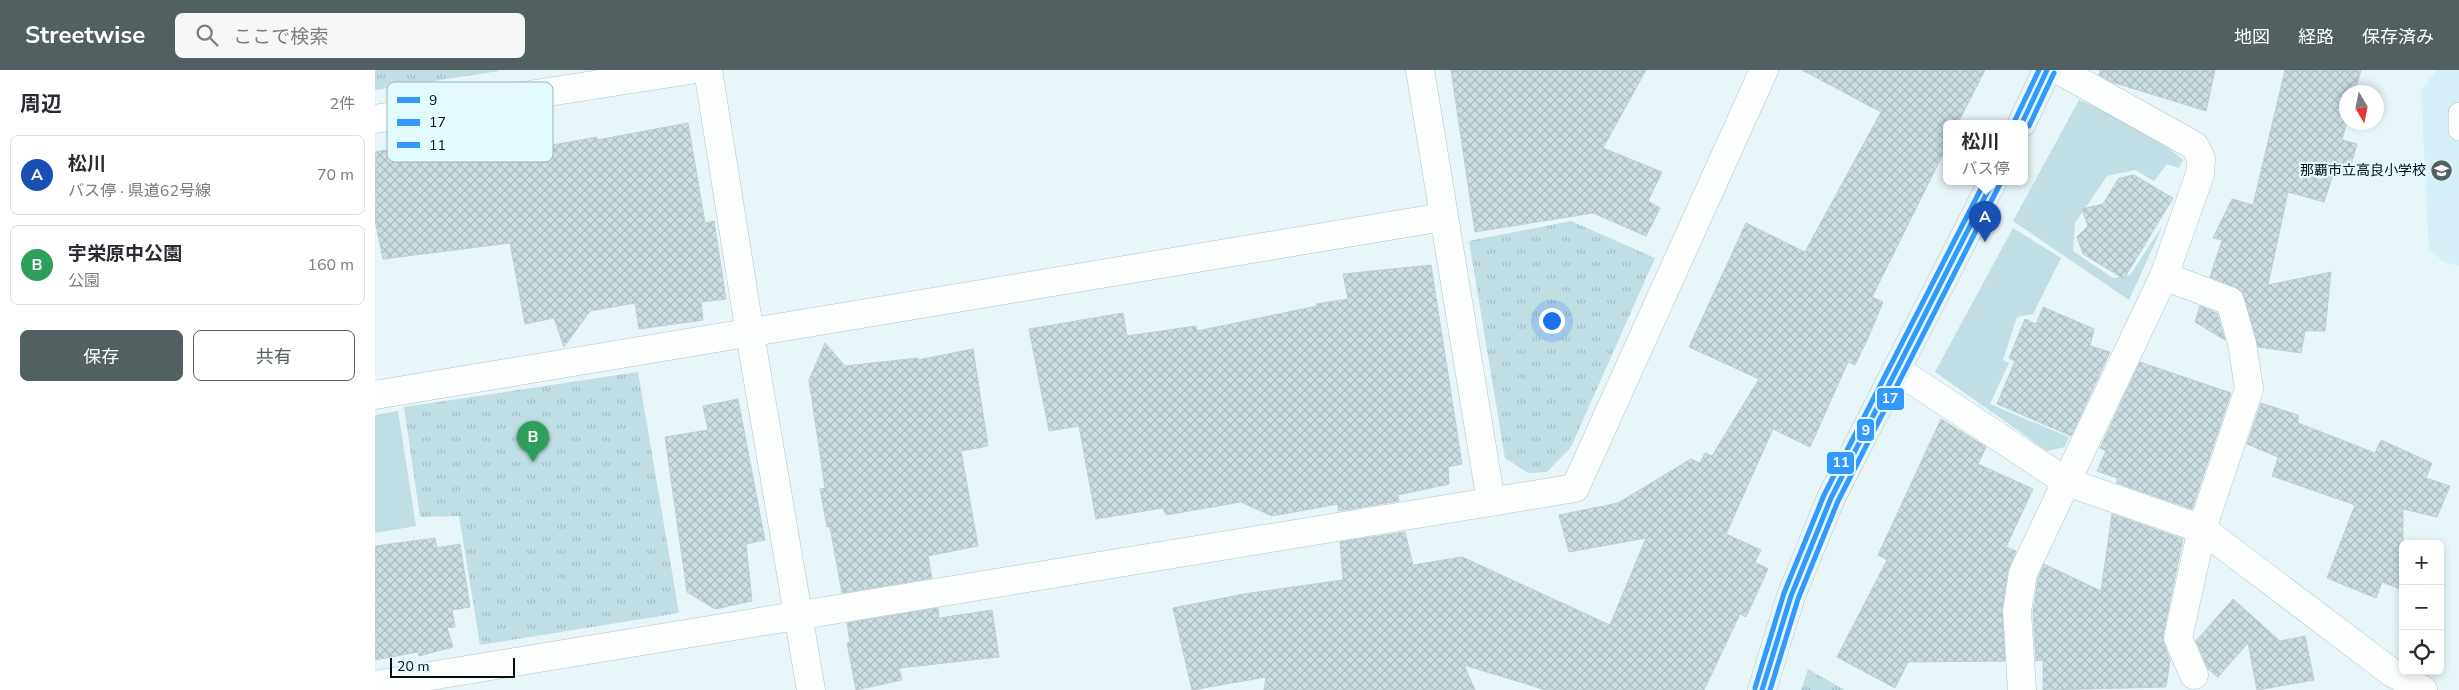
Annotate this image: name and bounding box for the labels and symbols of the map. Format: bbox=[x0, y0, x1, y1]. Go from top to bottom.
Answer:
legend bbox=[387, 82, 553, 162]
north arrow bbox=[2339, 85, 2384, 130]
text: 9 bbox=[429, 91, 437, 110]
text: 17 bbox=[429, 113, 446, 132]
text: 11 bbox=[429, 136, 446, 155]
school or university icon: 那覇市立高良小学校 bbox=[2430, 158, 2454, 182]
place label: 那覇市立高良小学校 bbox=[2300, 161, 2426, 180]
pin: A bbox=[1969, 201, 2001, 242]
your location bbox=[1539, 308, 1565, 334]
line badge: 17 bbox=[1876, 387, 1905, 411]
text: 17 bbox=[1882, 389, 1898, 408]
line badge: 9 bbox=[1856, 418, 1875, 442]
pin: B bbox=[517, 421, 549, 462]
text: 9 bbox=[1862, 421, 1870, 440]
line badge: 11 bbox=[1826, 451, 1855, 475]
text: 11 bbox=[1833, 453, 1849, 472]
scale bar bbox=[390, 655, 515, 678]

